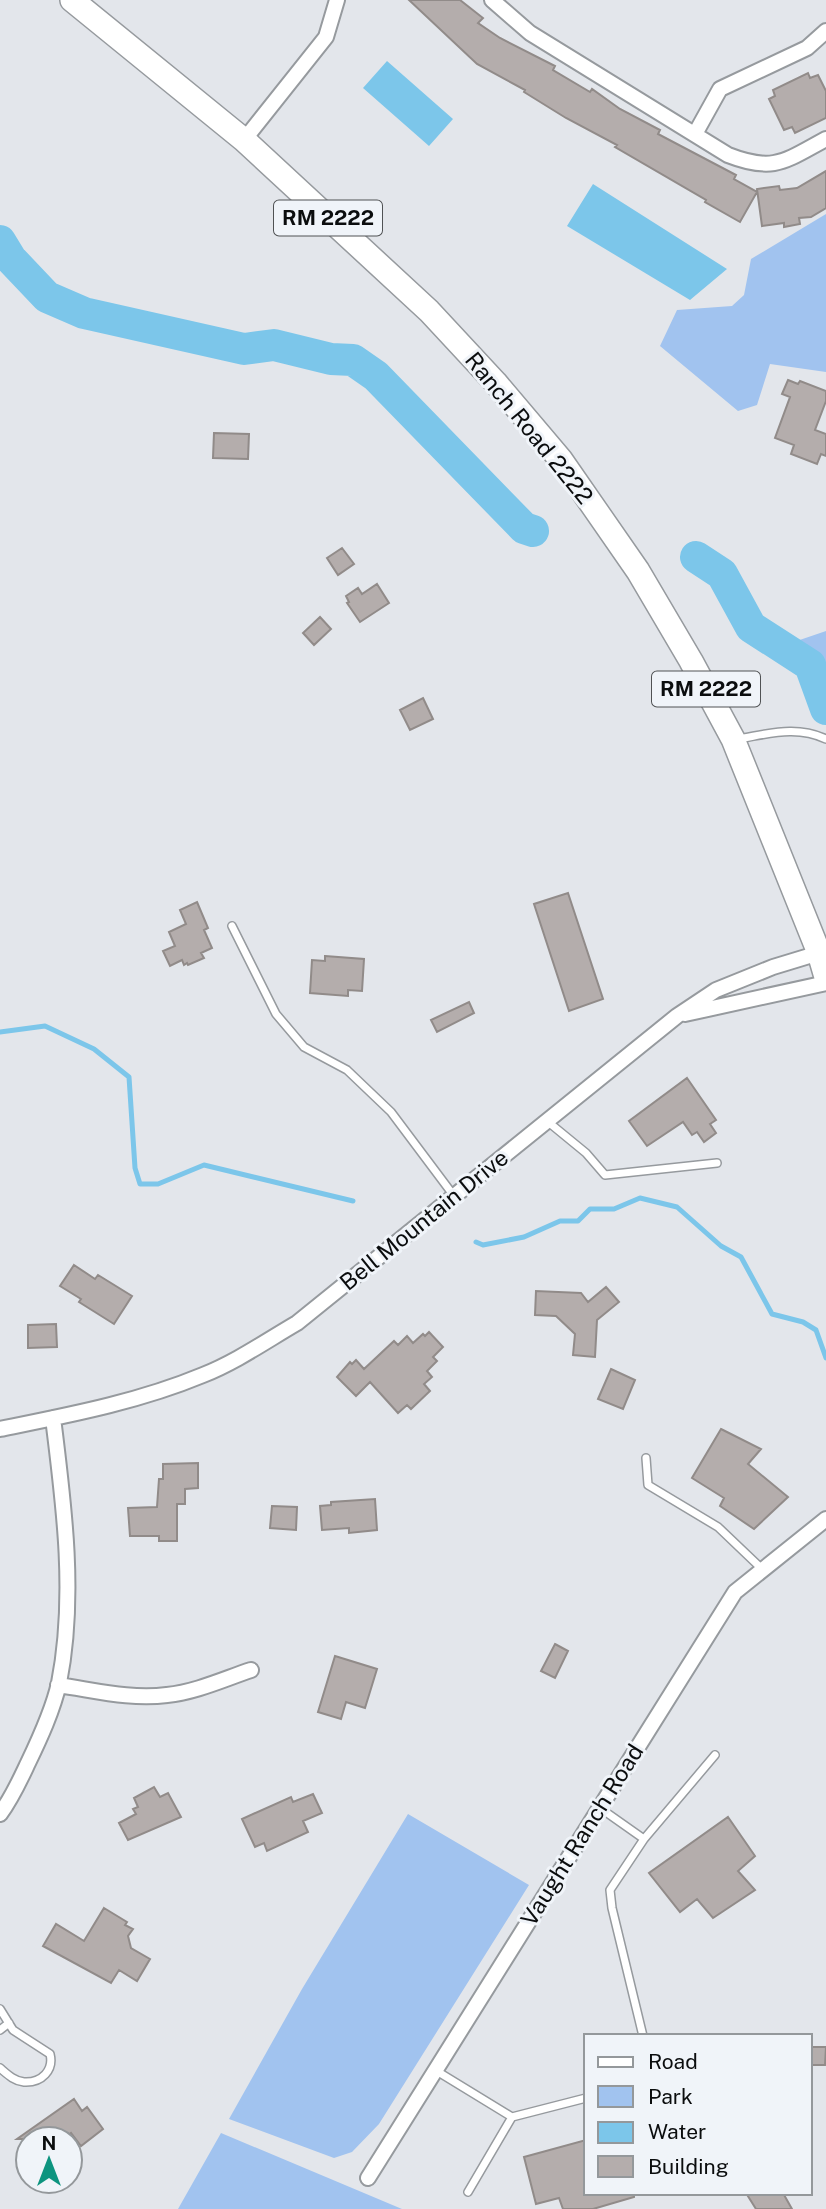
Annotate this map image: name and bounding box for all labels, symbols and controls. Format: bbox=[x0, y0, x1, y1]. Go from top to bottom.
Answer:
road number: RM 2222 bbox=[274, 200, 382, 235]
street label: Ranch Road 2222 bbox=[460, 346, 599, 509]
road number: RM 2222 bbox=[652, 672, 760, 706]
street label: Bell Mountain Drive bbox=[334, 1144, 513, 1296]
street label: Vaught Ranch Road bbox=[515, 1739, 648, 1931]
legend bbox=[584, 2034, 812, 2195]
text: Road bbox=[648, 2049, 698, 2074]
text: Park bbox=[648, 2084, 693, 2109]
text: Water bbox=[648, 2119, 706, 2144]
north arrow bbox=[14, 2125, 84, 2195]
text: N bbox=[42, 2132, 56, 2154]
text: Building bbox=[648, 2154, 729, 2179]

